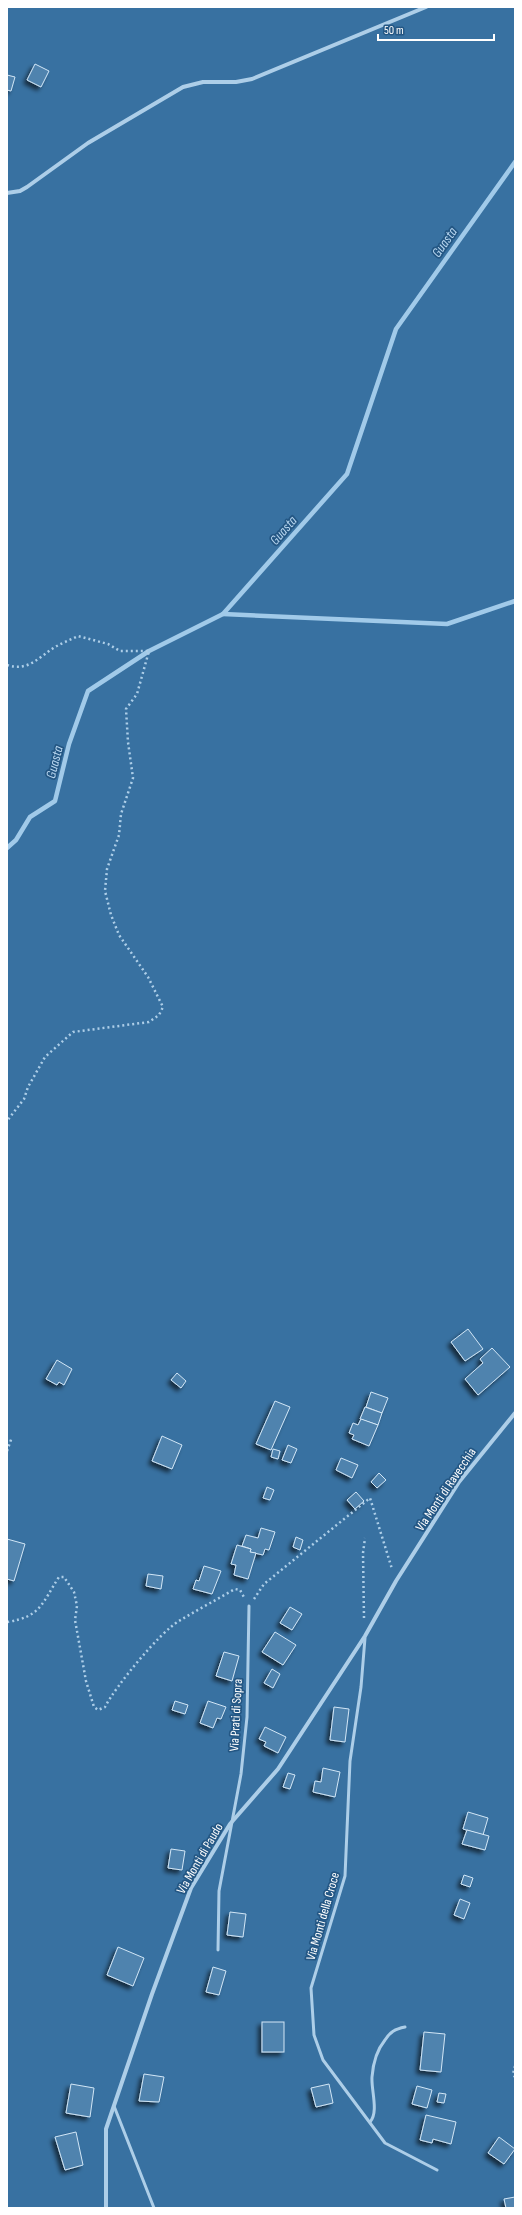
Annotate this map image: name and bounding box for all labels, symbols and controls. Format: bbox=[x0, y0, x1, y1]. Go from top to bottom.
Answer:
scale bar bbox=[378, 16, 494, 42]
text: 50 m bbox=[384, 23, 404, 38]
water label: Guasta bbox=[428, 224, 461, 261]
water label: Guasta bbox=[266, 512, 301, 548]
water label: Guasta bbox=[42, 744, 67, 780]
street label: Via Monti di Ravecchia bbox=[412, 1445, 480, 1534]
street label: Via Prati di Sopra bbox=[226, 1678, 246, 1752]
street label: Via Monti di Paudo bbox=[173, 1820, 227, 1897]
street label: Via Monti della Croce bbox=[303, 1870, 343, 1962]

